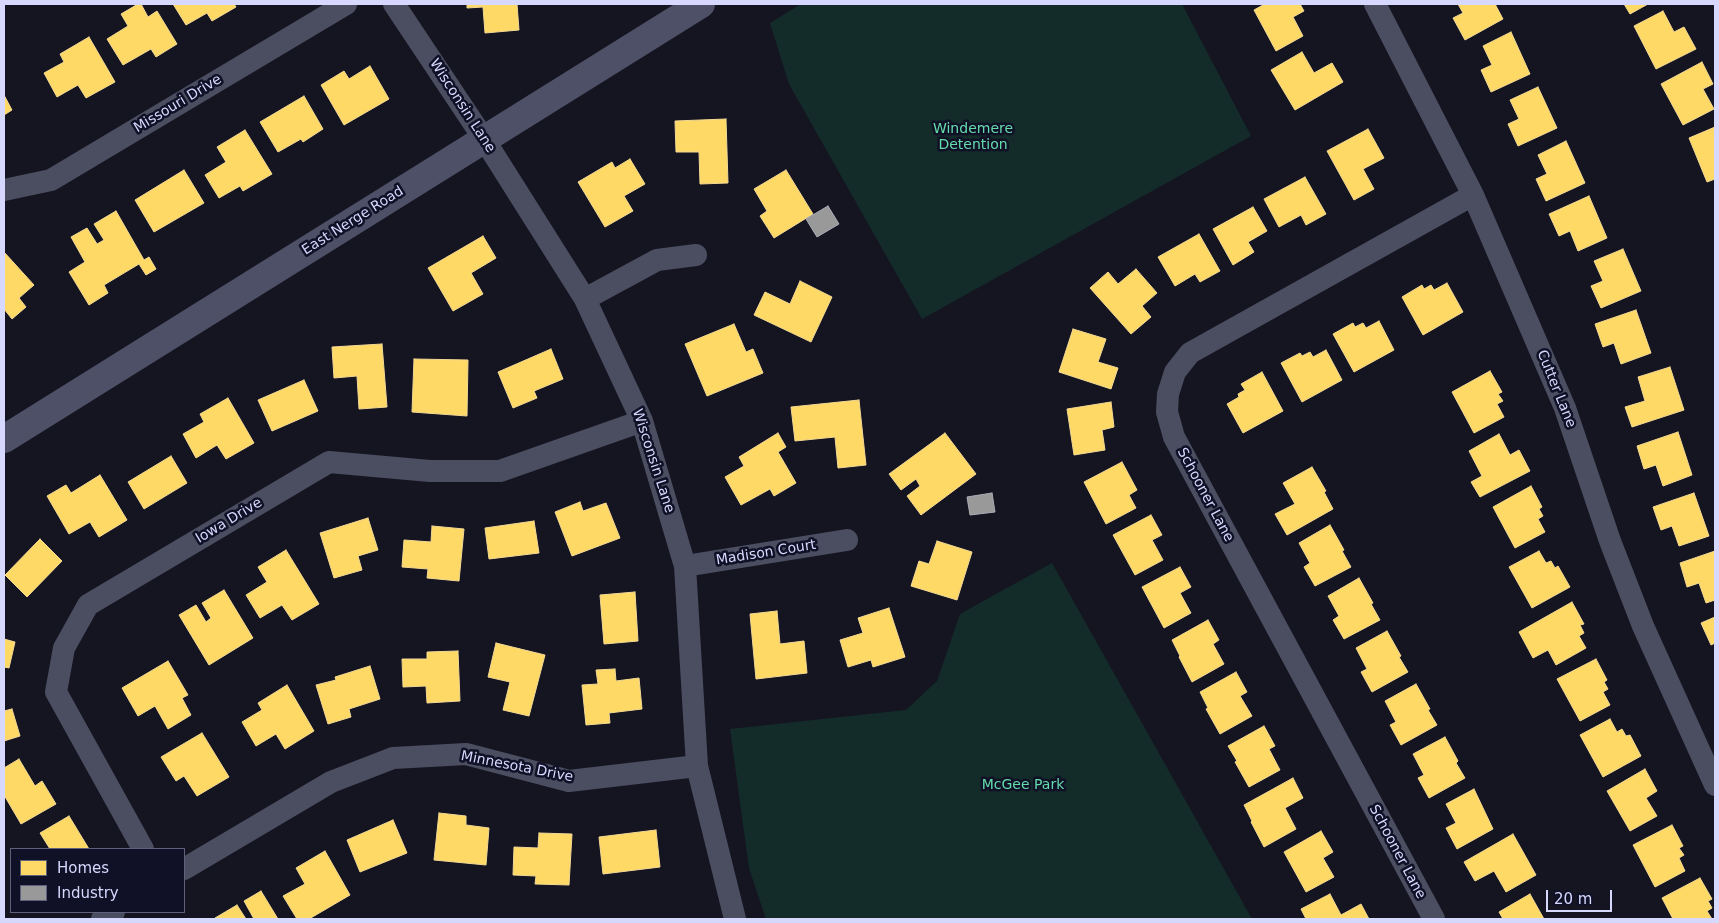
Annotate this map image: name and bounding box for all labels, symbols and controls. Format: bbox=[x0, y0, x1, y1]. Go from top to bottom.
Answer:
street label: Wisconsin Lane bbox=[425, 56, 499, 156]
street label: Missouri Drive bbox=[131, 71, 225, 137]
park label: Windemere Detention bbox=[933, 121, 1013, 154]
street label: East Nerge Road bbox=[299, 183, 407, 259]
street label: Cutter Lane bbox=[1533, 348, 1579, 430]
street label: Wisconsin Lane bbox=[628, 407, 678, 515]
street label: Schooner Lane bbox=[1173, 445, 1237, 545]
street label: Iowa Drive bbox=[193, 495, 265, 547]
street label: Madison Court bbox=[715, 537, 817, 569]
street label: Minnesota Drive bbox=[459, 748, 575, 786]
park label: McGee Park bbox=[982, 777, 1064, 793]
street label: Schooner Lane bbox=[1365, 802, 1429, 902]
legend bbox=[10, 848, 185, 913]
text: Homes bbox=[57, 859, 109, 877]
scale bar bbox=[1549, 880, 1615, 912]
text: Industry bbox=[57, 884, 119, 902]
text: 20 m bbox=[1554, 890, 1592, 908]

